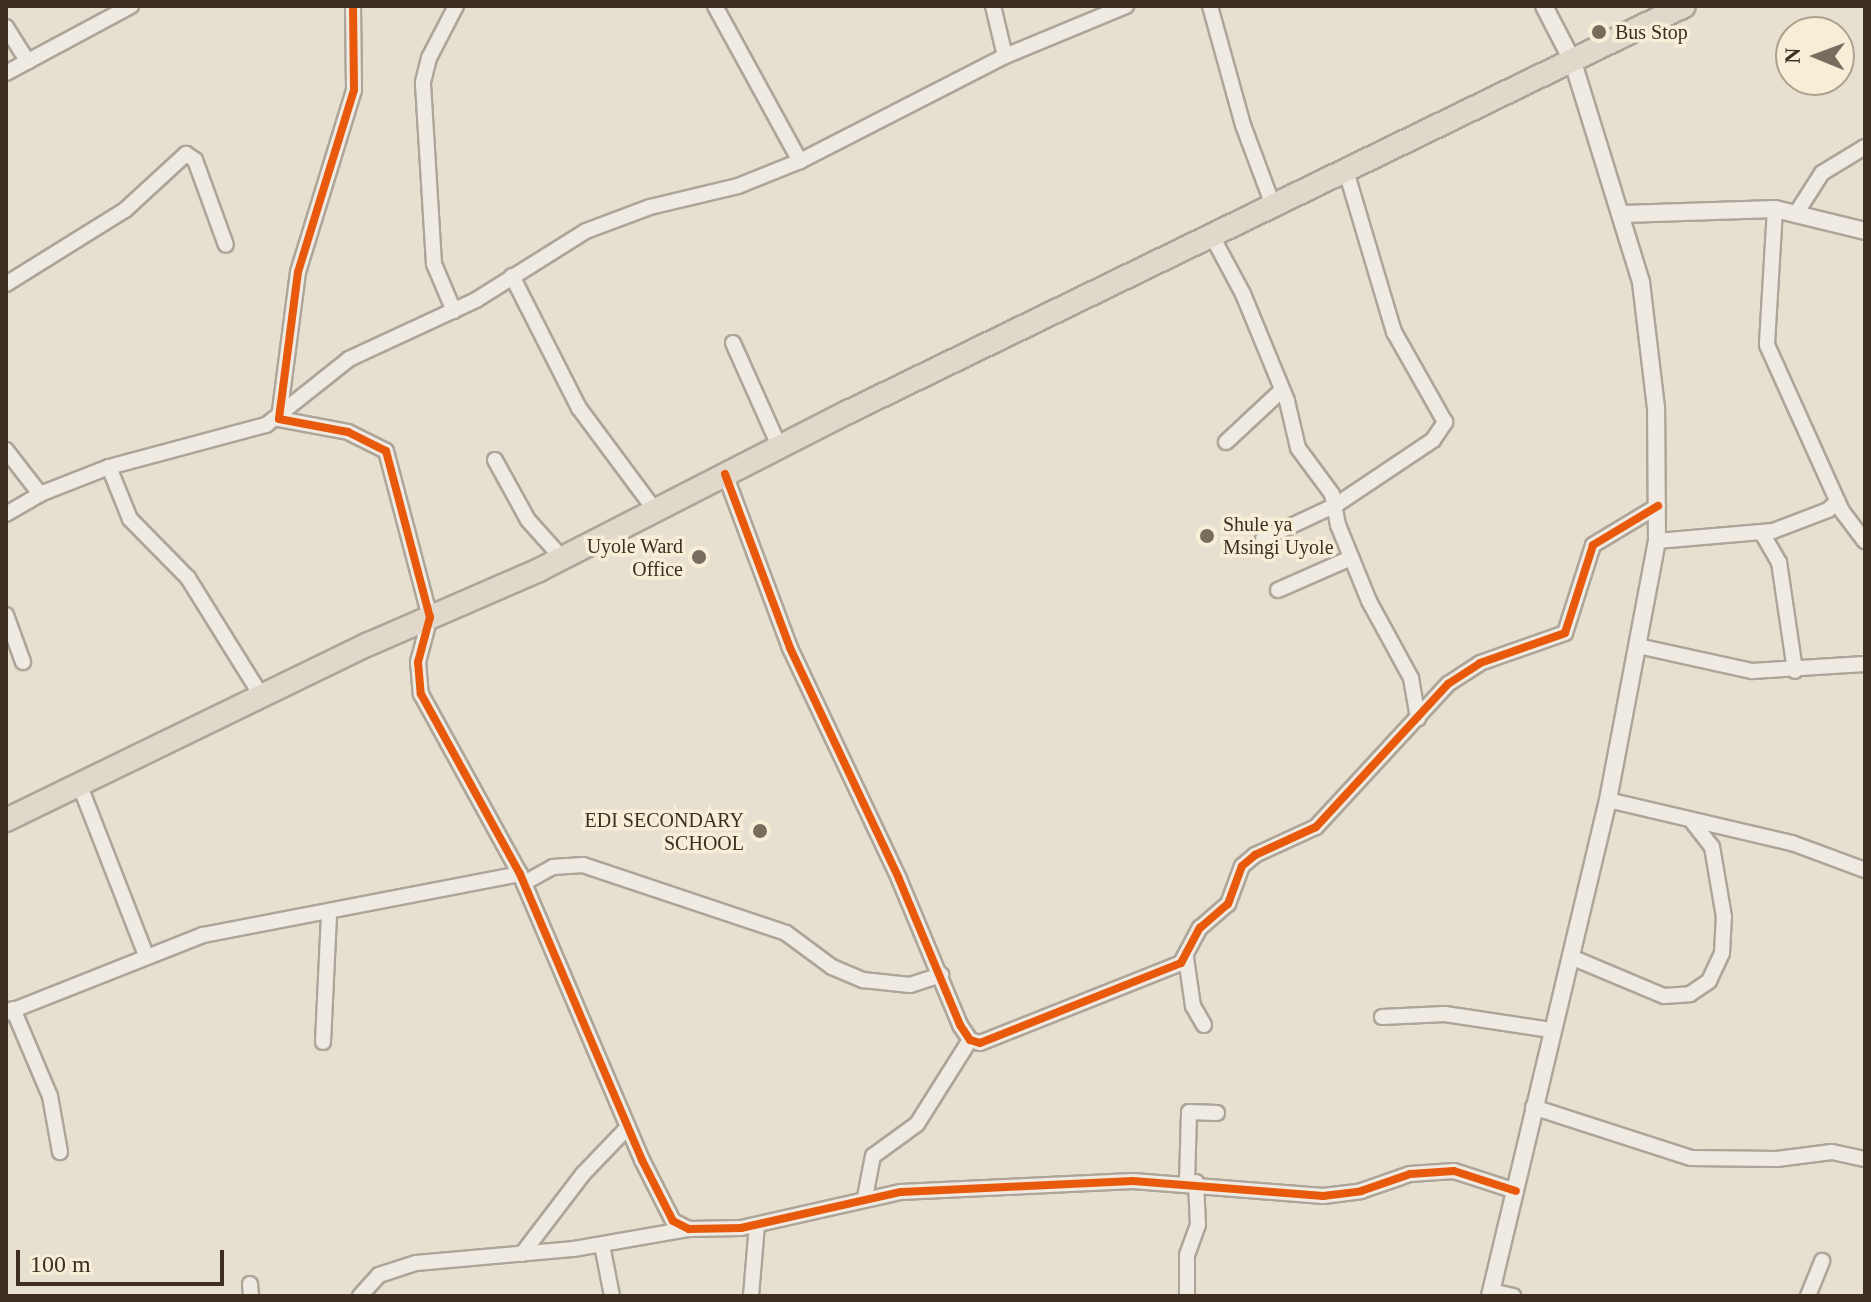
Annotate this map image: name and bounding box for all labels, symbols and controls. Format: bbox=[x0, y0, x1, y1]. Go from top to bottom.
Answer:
north arrow bbox=[1775, 16, 1855, 96]
place label: Bus Stop bbox=[1615, 20, 1688, 44]
marker: Bus Stop bbox=[1590, 23, 1608, 41]
text: N bbox=[1780, 47, 1805, 64]
place label: Shule ya Msingi Uyole bbox=[1223, 512, 1334, 559]
marker: Shule ya Msingi Uyole bbox=[1198, 527, 1216, 545]
place label: Uyole Ward Office bbox=[586, 534, 683, 581]
marker: Uyole Ward Office bbox=[690, 548, 708, 566]
place label: EDI SECONDARY SCHOOL bbox=[585, 808, 744, 855]
marker: EDI SECONDARY SCHOOL bbox=[751, 822, 769, 840]
scale bar bbox=[20, 1234, 228, 1284]
text: 100 m bbox=[30, 1251, 91, 1277]

